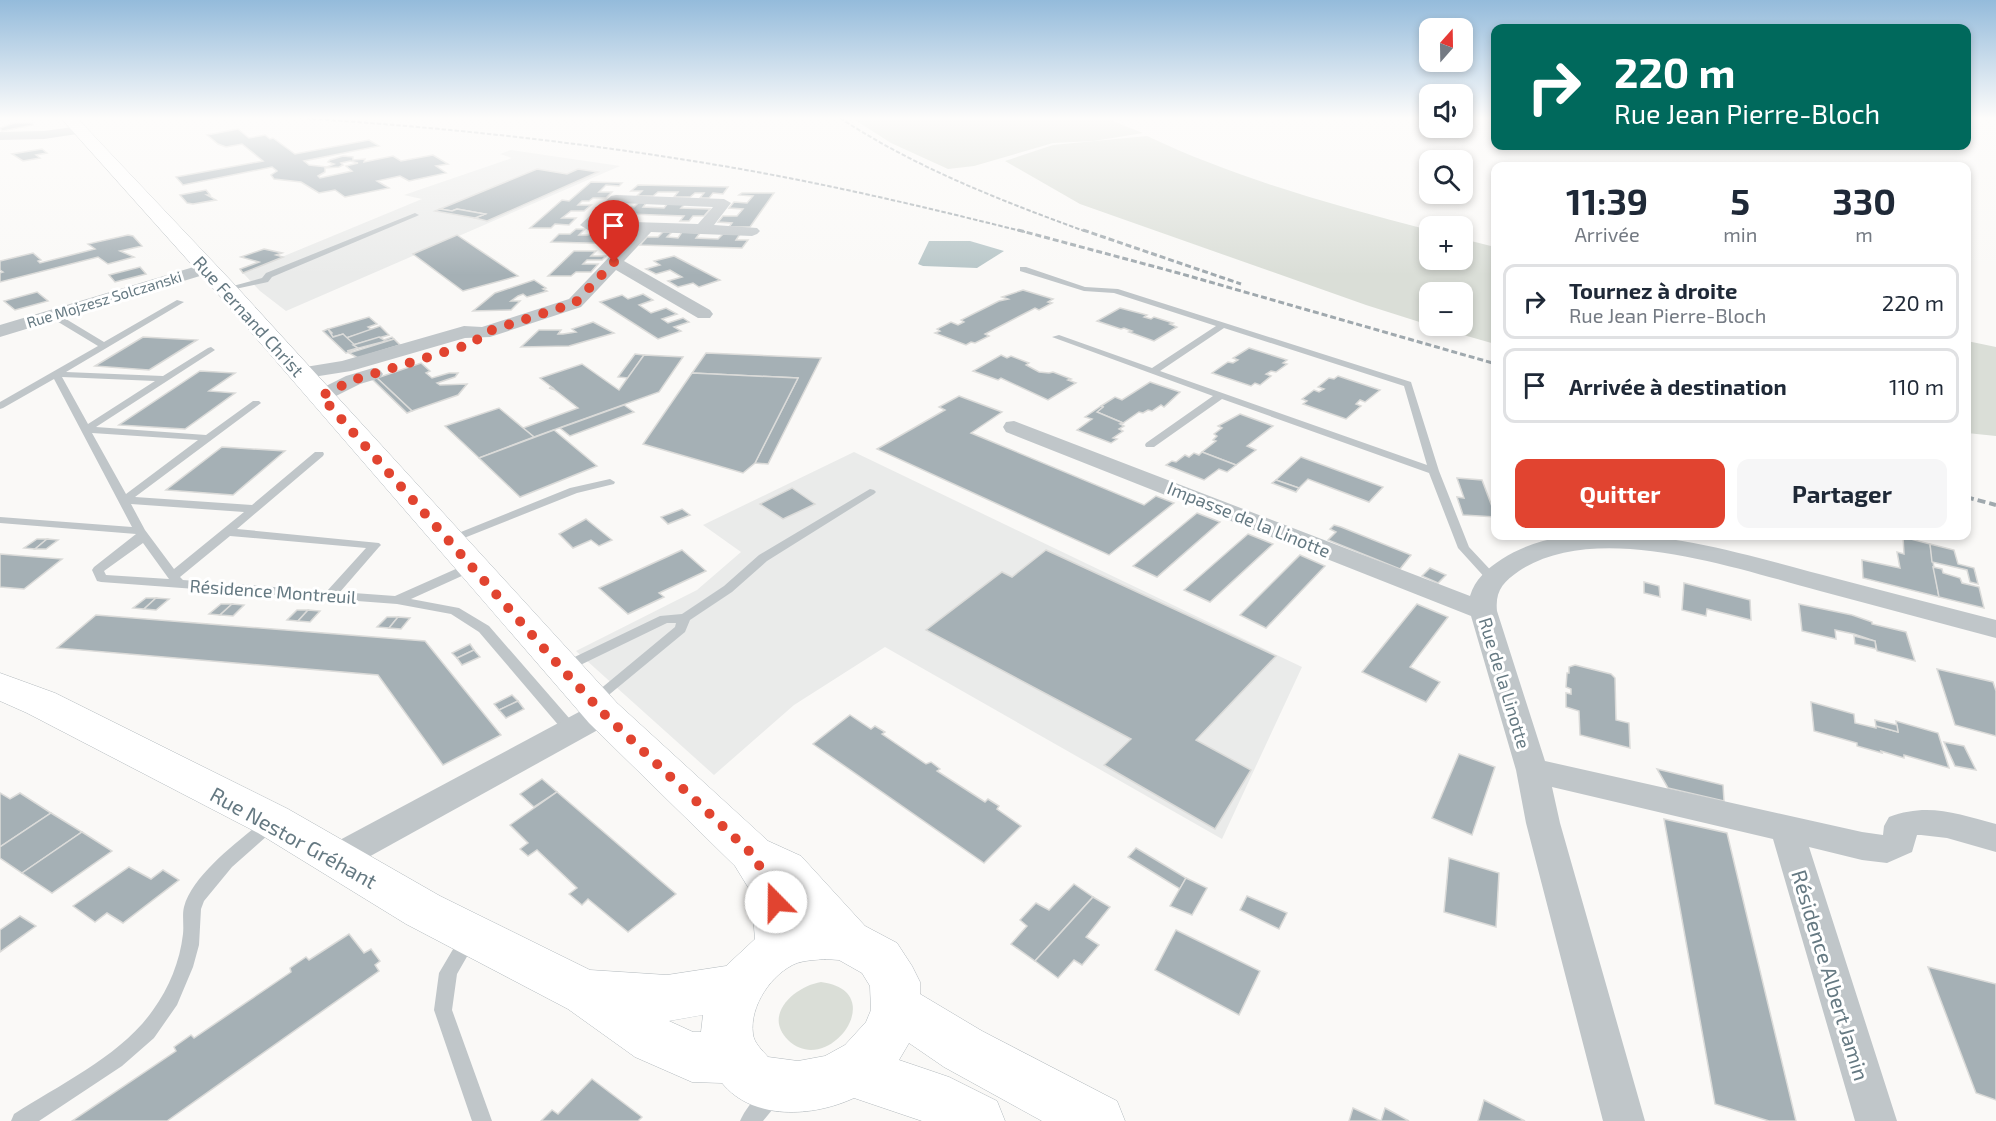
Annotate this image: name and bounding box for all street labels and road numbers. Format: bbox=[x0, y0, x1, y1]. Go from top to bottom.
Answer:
street label: Rue Fernand Christ bbox=[189, 251, 309, 381]
street label: Rue Mojzesz Solczanski bbox=[24, 267, 184, 332]
street label: Impasse de la Linotte bbox=[1164, 476, 1334, 562]
street label: Résidence Montreuil bbox=[189, 574, 358, 608]
street label: Rue de la Linotte bbox=[1475, 615, 1535, 751]
street label: Rue Nestor Gréhant bbox=[206, 781, 382, 893]
street label: Résidence Albert Jamin bbox=[1787, 867, 1875, 1083]

